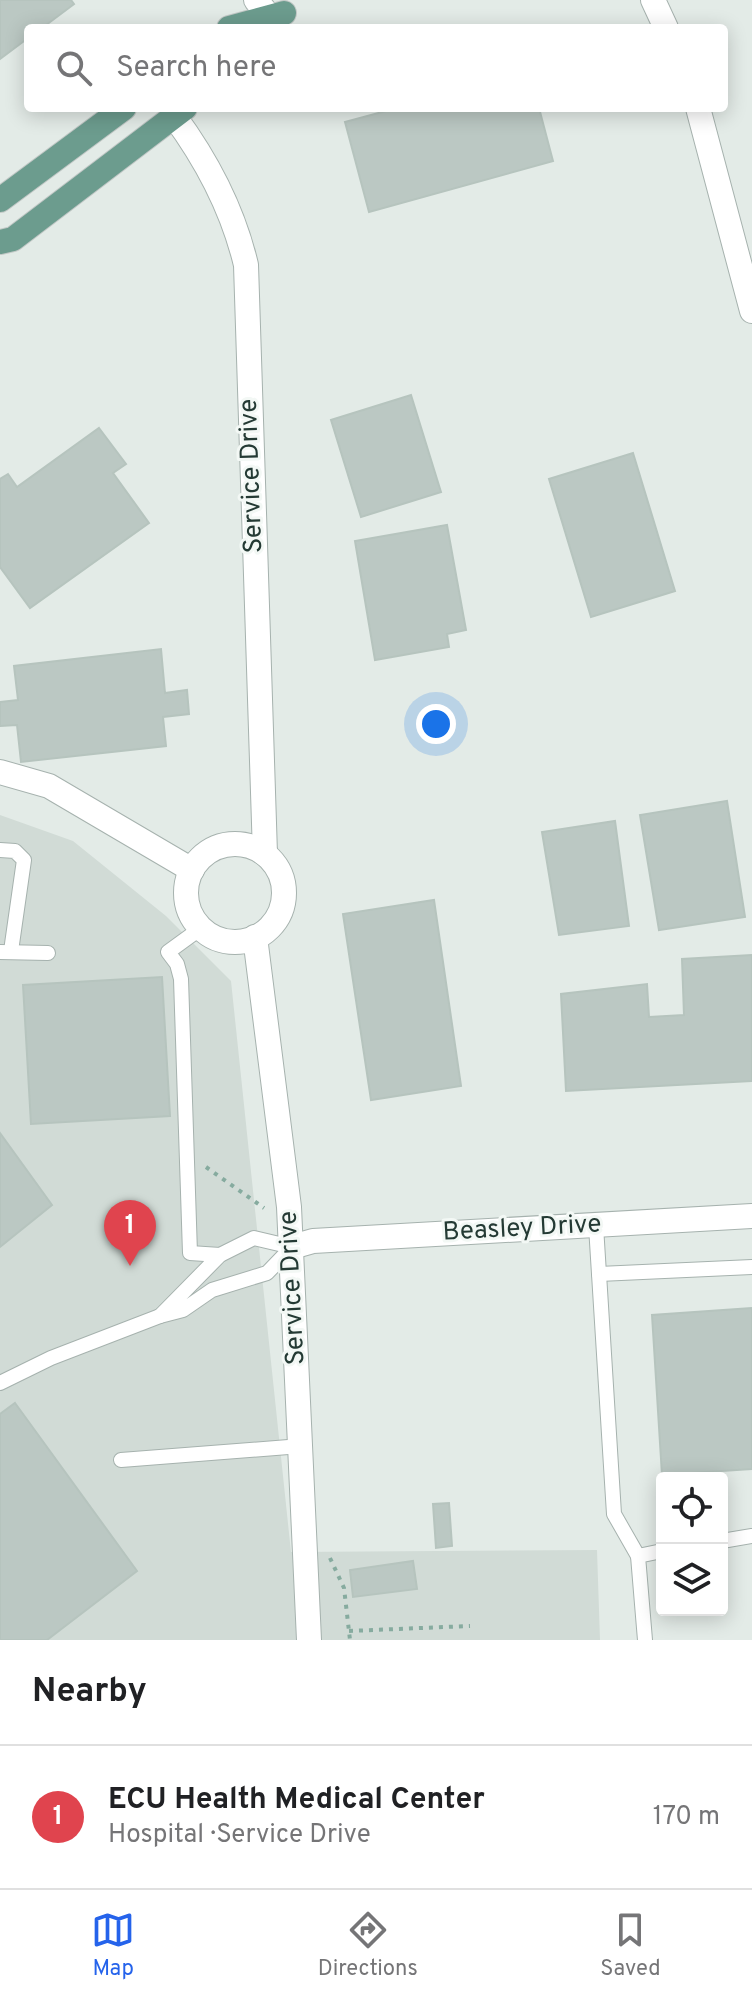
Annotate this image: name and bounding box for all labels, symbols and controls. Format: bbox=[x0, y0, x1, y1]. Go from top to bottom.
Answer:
search box bbox=[24, 24, 728, 112]
icon: search bbox=[52, 46, 96, 90]
text: Search here bbox=[116, 50, 276, 87]
street label: Service Drive bbox=[233, 398, 271, 554]
your location bbox=[416, 704, 456, 744]
pin: 1 bbox=[104, 1200, 156, 1266]
street label: Beasley Drive bbox=[442, 1208, 602, 1250]
street label: Service Drive bbox=[272, 1210, 314, 1366]
map controls bbox=[656, 1472, 728, 1616]
button: locate bbox=[656, 1472, 728, 1544]
button: layers bbox=[656, 1544, 728, 1616]
text: Nearby bbox=[32, 1671, 147, 1714]
text: ECU Health Medical Center bbox=[108, 1782, 485, 1819]
text: 1 bbox=[53, 1801, 63, 1834]
text: 170 m bbox=[653, 1801, 720, 1834]
text: Hospital · Service Drive bbox=[108, 1819, 371, 1852]
tab: Map bbox=[91, 1908, 135, 1983]
tab: Directions bbox=[318, 1908, 418, 1983]
tab: Saved bbox=[600, 1908, 661, 1983]

